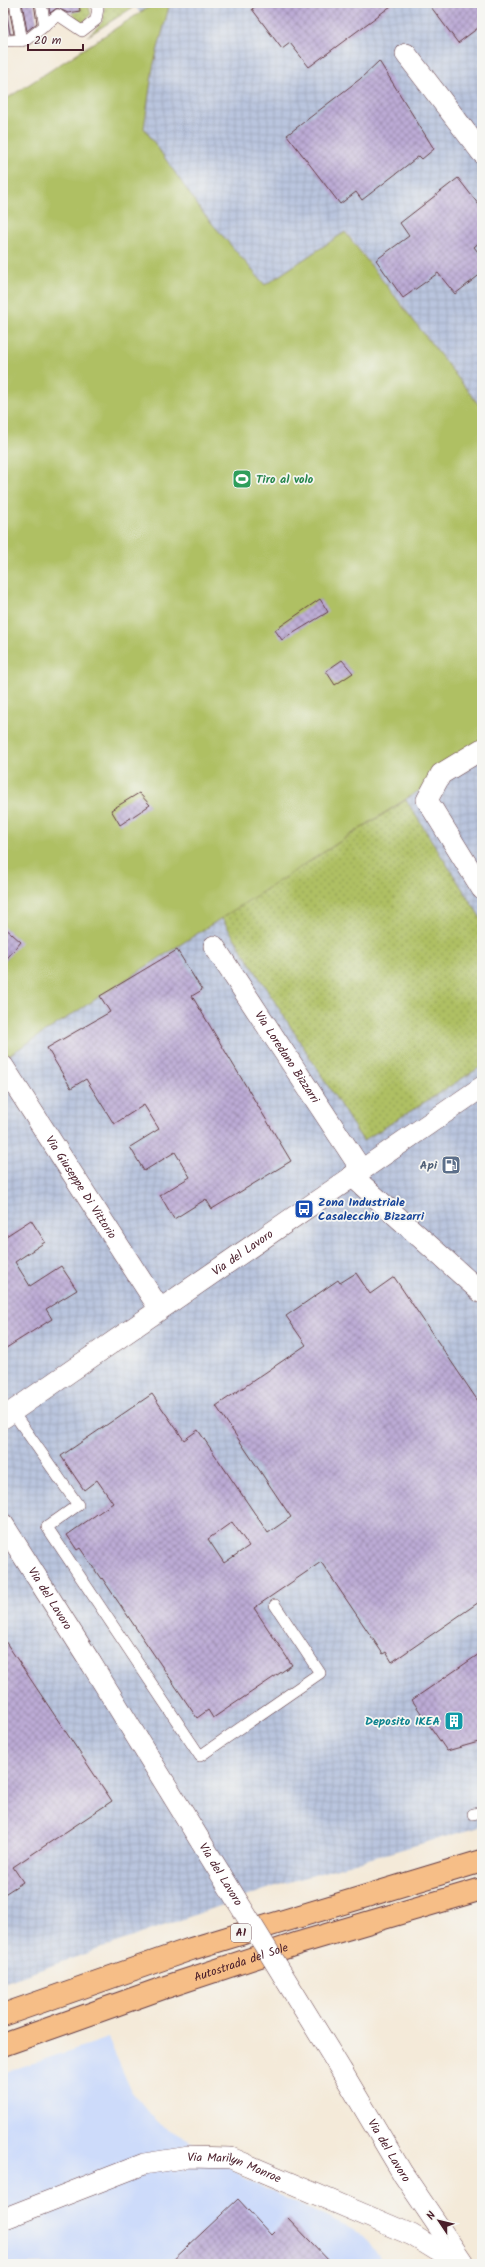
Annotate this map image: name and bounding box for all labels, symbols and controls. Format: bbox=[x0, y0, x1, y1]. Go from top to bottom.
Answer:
scale bar bbox=[28, 26, 83, 52]
text: 20 m bbox=[34, 31, 62, 50]
sports icon: Tiro al volo bbox=[231, 468, 253, 490]
place label: Tiro al volo bbox=[256, 470, 314, 489]
street label: Via Loredano Bizzarri bbox=[250, 1007, 325, 1108]
street label: Via Giuseppe Di Vittorio bbox=[41, 1132, 121, 1242]
fuel station icon: Api bbox=[440, 1154, 462, 1176]
place label: Api bbox=[420, 1156, 438, 1175]
place label: Zona Industriale Casalecchio Bizzarri bbox=[318, 1193, 425, 1226]
bus stop icon: Zona Industriale Casalecchio Bizzarri bbox=[293, 1198, 315, 1220]
street label: Via del Lavoro bbox=[208, 1225, 277, 1281]
street label: Via del Lavoro bbox=[23, 1563, 77, 1633]
building icon: Deposito IKEA bbox=[443, 1710, 465, 1732]
place label: Deposito IKEA bbox=[365, 1712, 440, 1731]
street label: Via del Lavoro bbox=[194, 1839, 248, 1910]
road number: A1 bbox=[231, 1924, 251, 1942]
street label: Autostrada del Sole bbox=[191, 1938, 291, 1987]
street label: Via del Lavoro bbox=[363, 2115, 415, 2186]
street label: Via Marilyn Monroe bbox=[187, 2147, 285, 2188]
north arrow bbox=[419, 2201, 459, 2241]
text: N bbox=[422, 2208, 441, 2224]

